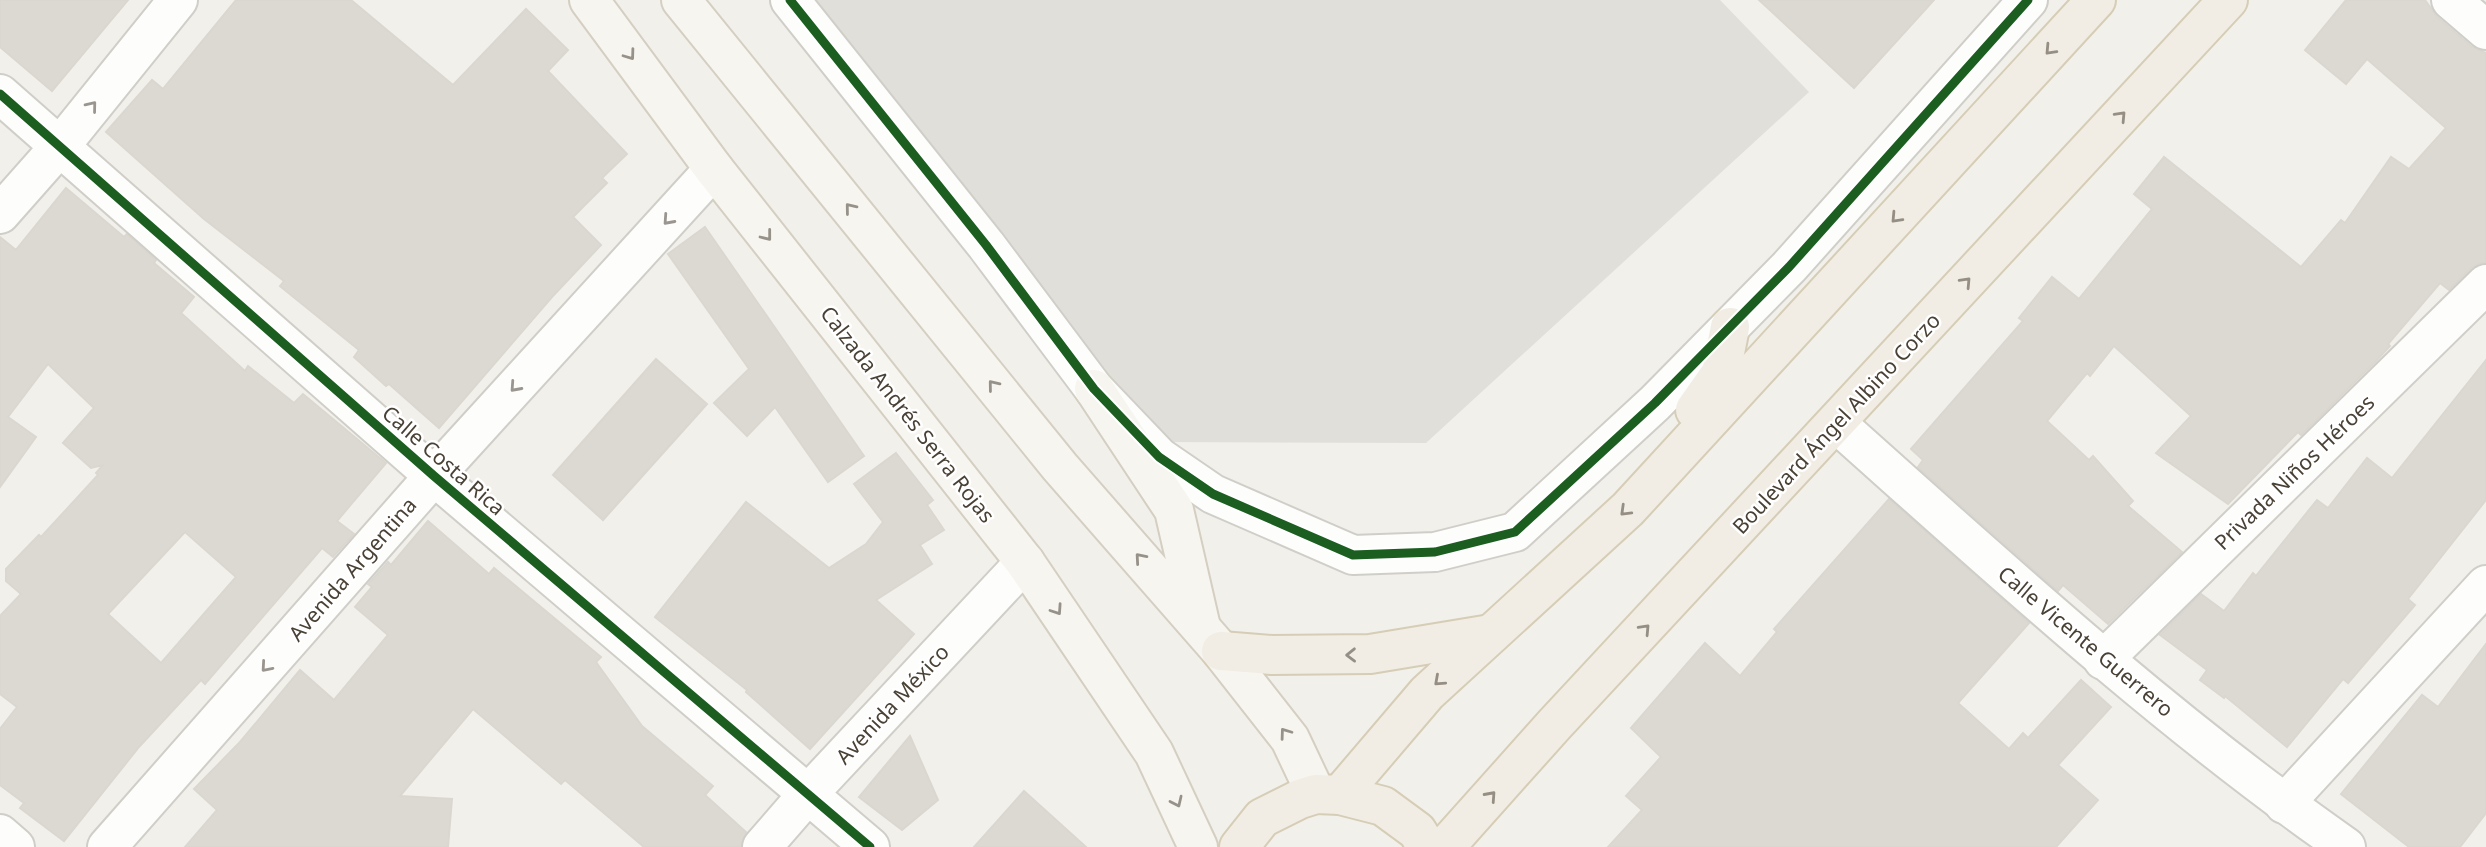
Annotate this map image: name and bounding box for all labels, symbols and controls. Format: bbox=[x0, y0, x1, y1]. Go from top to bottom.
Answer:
one-way arrow bbox=[2045, 42, 2058, 55]
one-way arrow bbox=[622, 47, 634, 60]
one-way arrow bbox=[84, 102, 96, 115]
one-way arrow bbox=[2113, 111, 2125, 124]
one-way arrow bbox=[846, 203, 858, 216]
one-way arrow bbox=[1891, 210, 1904, 223]
one-way arrow bbox=[664, 211, 677, 224]
one-way arrow bbox=[759, 229, 772, 241]
one-way arrow bbox=[1958, 277, 1970, 290]
street label: Calzada Andrés Serra Rojas bbox=[815, 300, 1001, 528]
street label: Boulevard Ángel Albino Corzo bbox=[1726, 306, 1946, 540]
one-way arrow bbox=[511, 379, 523, 392]
one-way arrow bbox=[989, 380, 1002, 392]
street label: Privada Niños Héroes bbox=[2208, 388, 2380, 556]
street label: Calle Costa Rica bbox=[377, 399, 511, 521]
street label: Avenida Argentina bbox=[282, 491, 422, 647]
one-way arrow bbox=[1620, 503, 1633, 516]
one-way arrow bbox=[1136, 554, 1148, 567]
street label: Calle Vicente Guerrero bbox=[1992, 559, 2180, 723]
one-way arrow bbox=[1049, 602, 1062, 615]
one-way arrow bbox=[1637, 624, 1649, 637]
street label: Avenida México bbox=[829, 638, 955, 770]
one-way arrow bbox=[1345, 647, 1356, 663]
one-way arrow bbox=[262, 659, 274, 672]
one-way arrow bbox=[1435, 673, 1448, 686]
one-way arrow bbox=[1281, 729, 1293, 741]
one-way arrow bbox=[1482, 791, 1495, 804]
one-way arrow bbox=[1169, 795, 1183, 807]

